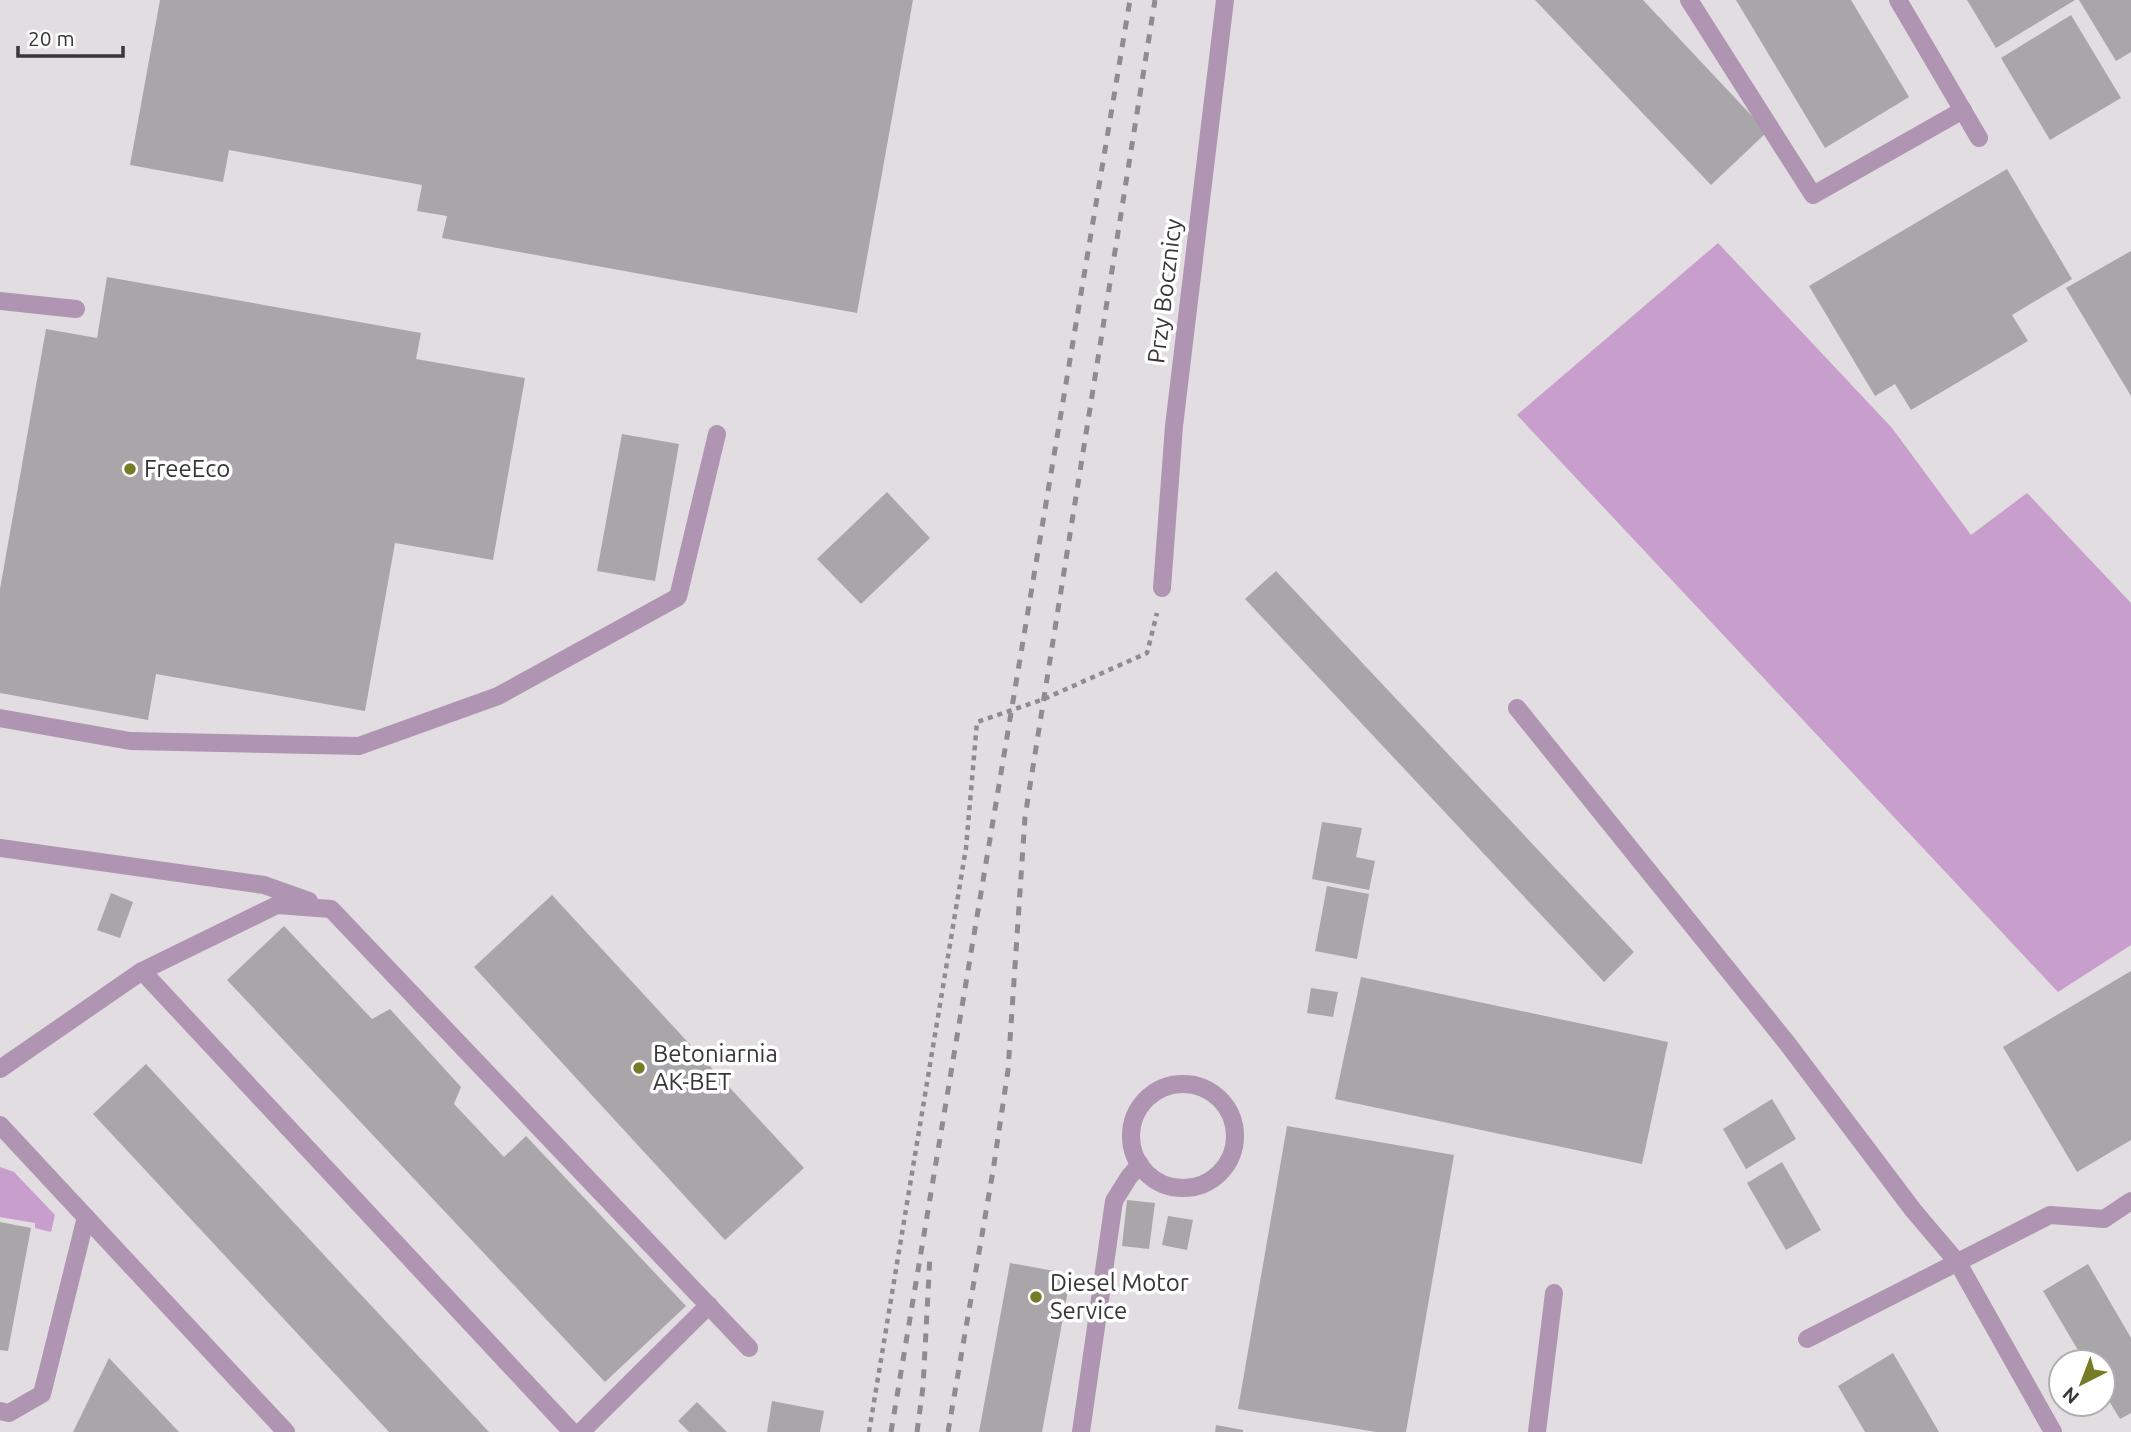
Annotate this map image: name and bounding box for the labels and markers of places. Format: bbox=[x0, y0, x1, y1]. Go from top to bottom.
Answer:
place label: FreeEco bbox=[144, 455, 230, 482]
marker: FreeEco bbox=[122, 461, 138, 477]
place label: Betoniarnia AK-BET bbox=[653, 1040, 778, 1095]
marker: Betoniarnia AK-BET bbox=[631, 1060, 647, 1076]
place label: Diesel Motor Service bbox=[1050, 1269, 1189, 1324]
marker: Diesel Motor Service bbox=[1028, 1289, 1044, 1305]

